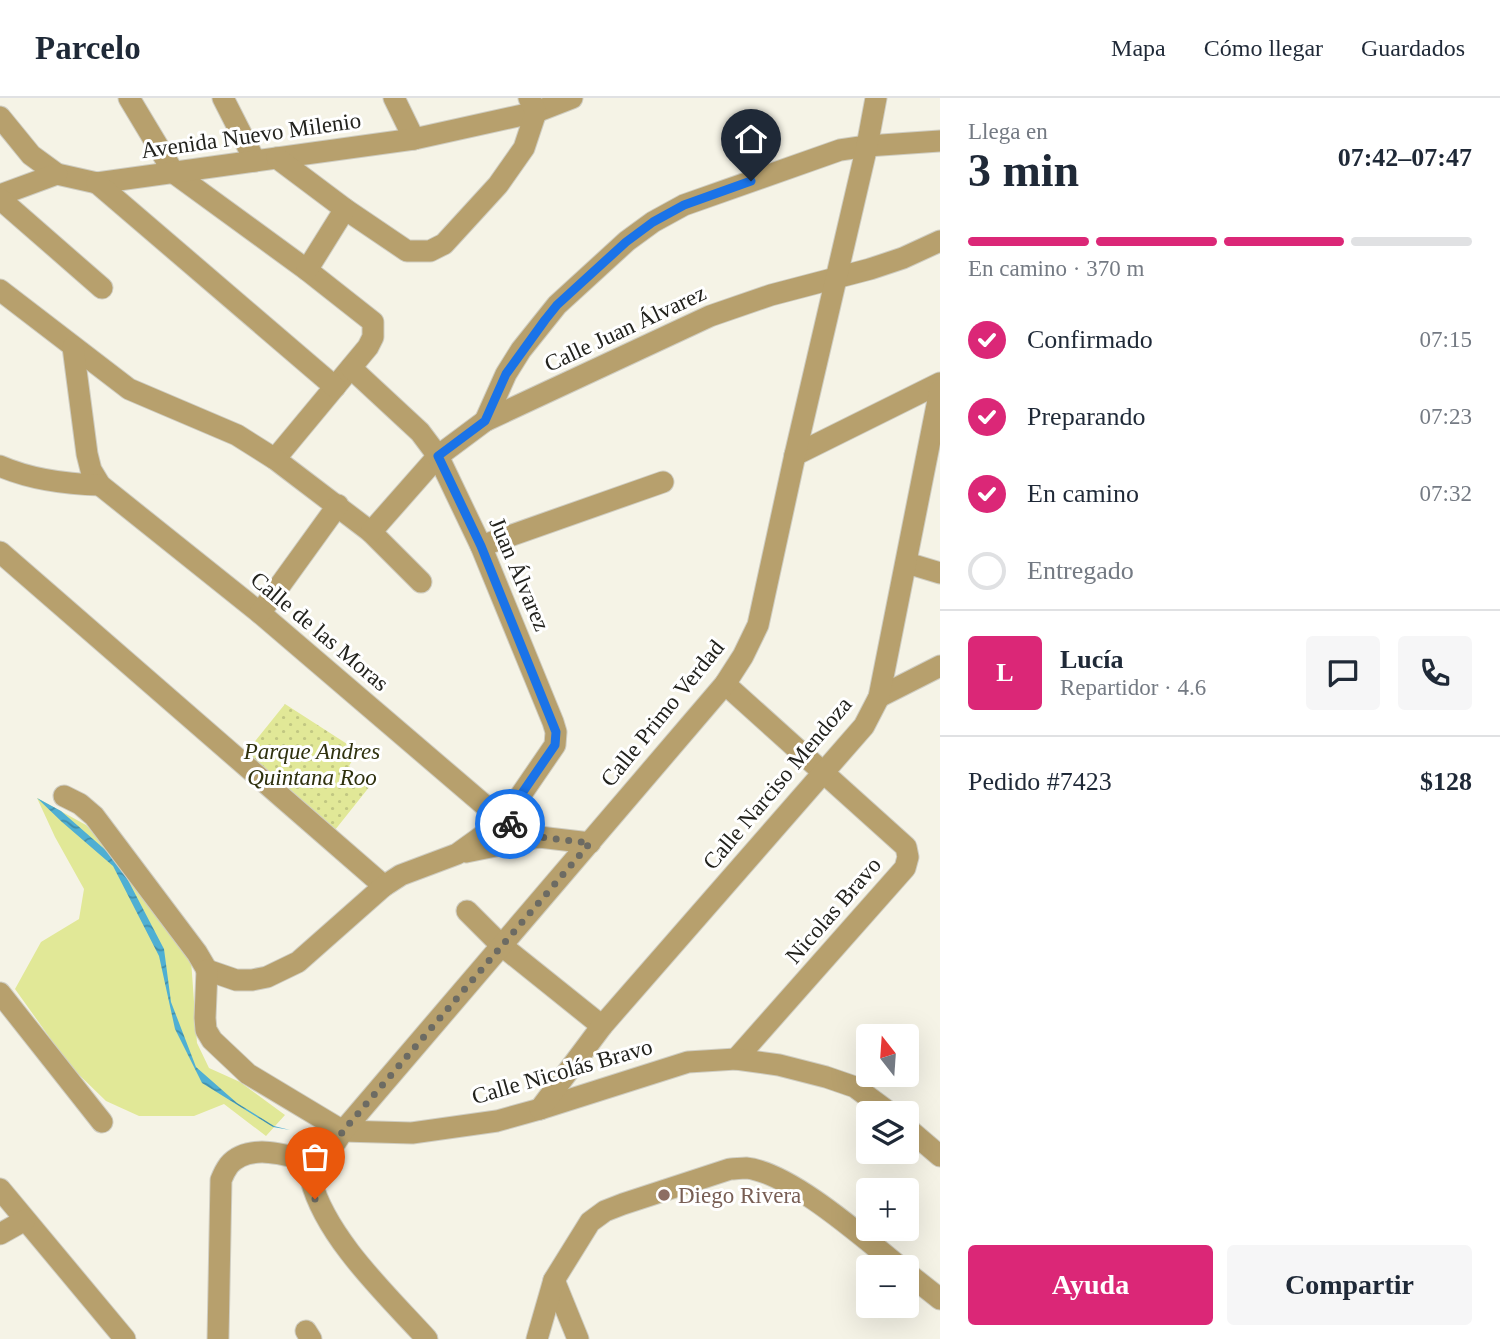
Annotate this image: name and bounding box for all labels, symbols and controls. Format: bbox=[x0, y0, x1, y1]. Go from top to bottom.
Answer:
text: Parcelo bbox=[35, 30, 141, 66]
text: Mapa bbox=[1111, 35, 1166, 61]
text: Cómo llegar bbox=[1204, 35, 1323, 61]
text: Guardados bbox=[1361, 35, 1465, 61]
street label: Avenida Nuevo Milenio bbox=[139, 108, 363, 163]
pin bbox=[721, 109, 781, 181]
text: Llega en bbox=[968, 119, 1048, 144]
icon: home bbox=[732, 120, 770, 158]
text: 07:42–07:47 bbox=[1338, 143, 1472, 172]
text: 3 min bbox=[968, 145, 1079, 196]
text: En camino · 370 m bbox=[968, 256, 1144, 281]
street label: Calle Juan Álvarez bbox=[541, 280, 710, 377]
icon: check bbox=[968, 321, 1006, 359]
text: Confirmado bbox=[1027, 325, 1153, 354]
text: 07:15 bbox=[1420, 327, 1472, 352]
icon: check bbox=[968, 398, 1006, 436]
text: Preparando bbox=[1027, 402, 1145, 431]
text: 07:23 bbox=[1420, 404, 1472, 429]
icon: check bbox=[968, 475, 1006, 513]
text: En camino bbox=[1027, 479, 1139, 508]
text: 07:32 bbox=[1420, 481, 1472, 506]
street label: Juan Álvarez bbox=[484, 514, 555, 635]
text: Entregado bbox=[1027, 556, 1134, 585]
street label: Calle de las Moras bbox=[246, 567, 394, 696]
street label: Calle Primo Verdad bbox=[596, 635, 729, 792]
button: chat bbox=[1306, 636, 1380, 710]
button: phone bbox=[1398, 636, 1472, 710]
text: Lucía bbox=[1060, 645, 1124, 674]
text: L bbox=[996, 658, 1014, 687]
text: Repartidor · 4.6 bbox=[1060, 675, 1206, 700]
street label: Calle Narciso Mendoza bbox=[698, 692, 857, 875]
park label: Parque Andres Quintana Roo bbox=[243, 739, 380, 790]
text: Pedido #7423 bbox=[968, 767, 1112, 796]
text: $128 bbox=[1420, 767, 1472, 796]
courier bbox=[475, 789, 545, 859]
icon: bike bbox=[491, 805, 529, 843]
street label: Nicolas Bravo bbox=[781, 852, 886, 968]
north arrow bbox=[856, 1024, 919, 1087]
map controls bbox=[856, 1024, 919, 1318]
street label: Calle Nicolás Bravo bbox=[469, 1034, 655, 1109]
button: layers bbox=[856, 1101, 919, 1164]
pin bbox=[285, 1127, 345, 1199]
icon: bag bbox=[296, 1138, 334, 1176]
button: + bbox=[856, 1178, 919, 1241]
place label: Diego Rivera bbox=[678, 1183, 801, 1208]
marker: Diego Rivera bbox=[656, 1187, 672, 1203]
button: Ayuda bbox=[968, 1245, 1213, 1325]
button: Compartir bbox=[1227, 1245, 1472, 1325]
button: − bbox=[856, 1255, 919, 1318]

